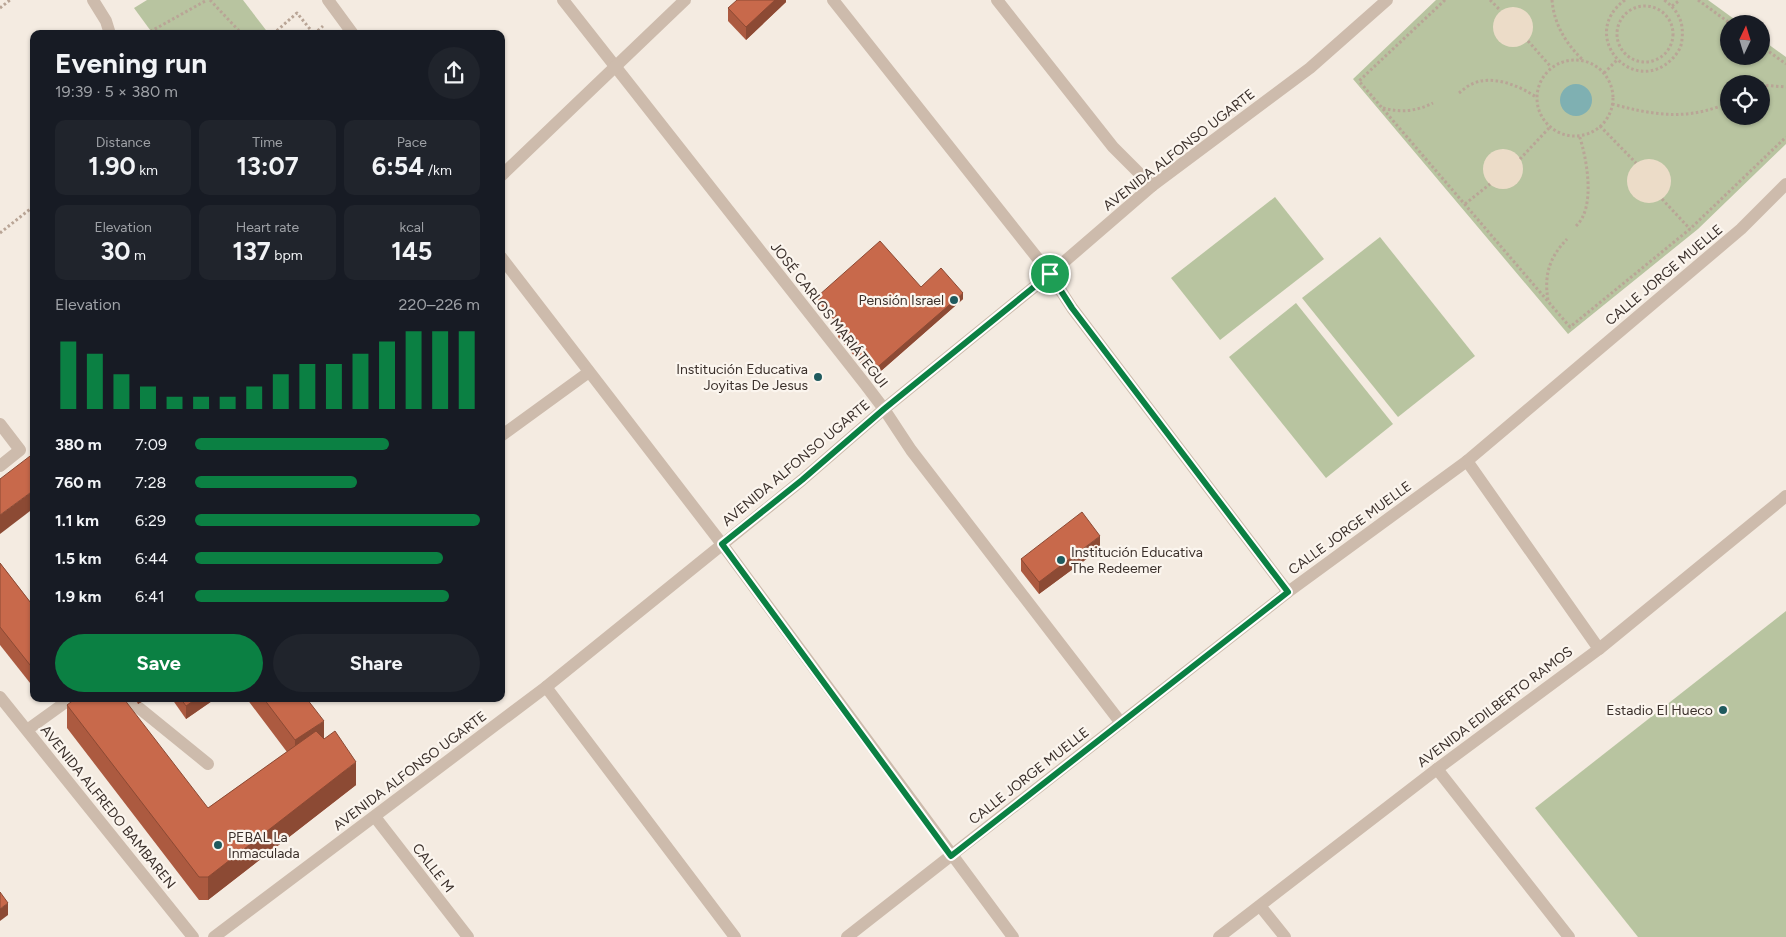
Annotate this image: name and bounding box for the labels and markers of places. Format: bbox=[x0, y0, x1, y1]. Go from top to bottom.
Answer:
pin bbox=[1029, 253, 1071, 295]
place label: Pensión Israel bbox=[859, 292, 944, 309]
marker: Pensión Israel bbox=[948, 294, 960, 306]
place label: Institución Educativa Joyitas De Jesus bbox=[676, 361, 808, 394]
marker: Institución Educativa Joyitas De Jesus bbox=[812, 371, 824, 383]
place label: Institución Educativa The Redeemer bbox=[1071, 544, 1203, 577]
marker: Institución Educativa The Redeemer bbox=[1055, 554, 1067, 566]
place label: Estadio El Hueco bbox=[1606, 702, 1713, 719]
marker: Estadio El Hueco bbox=[1717, 704, 1729, 716]
place label: PEBAL La Inmaculada bbox=[228, 829, 300, 862]
marker: PEBAL La Inmaculada bbox=[212, 839, 224, 851]

